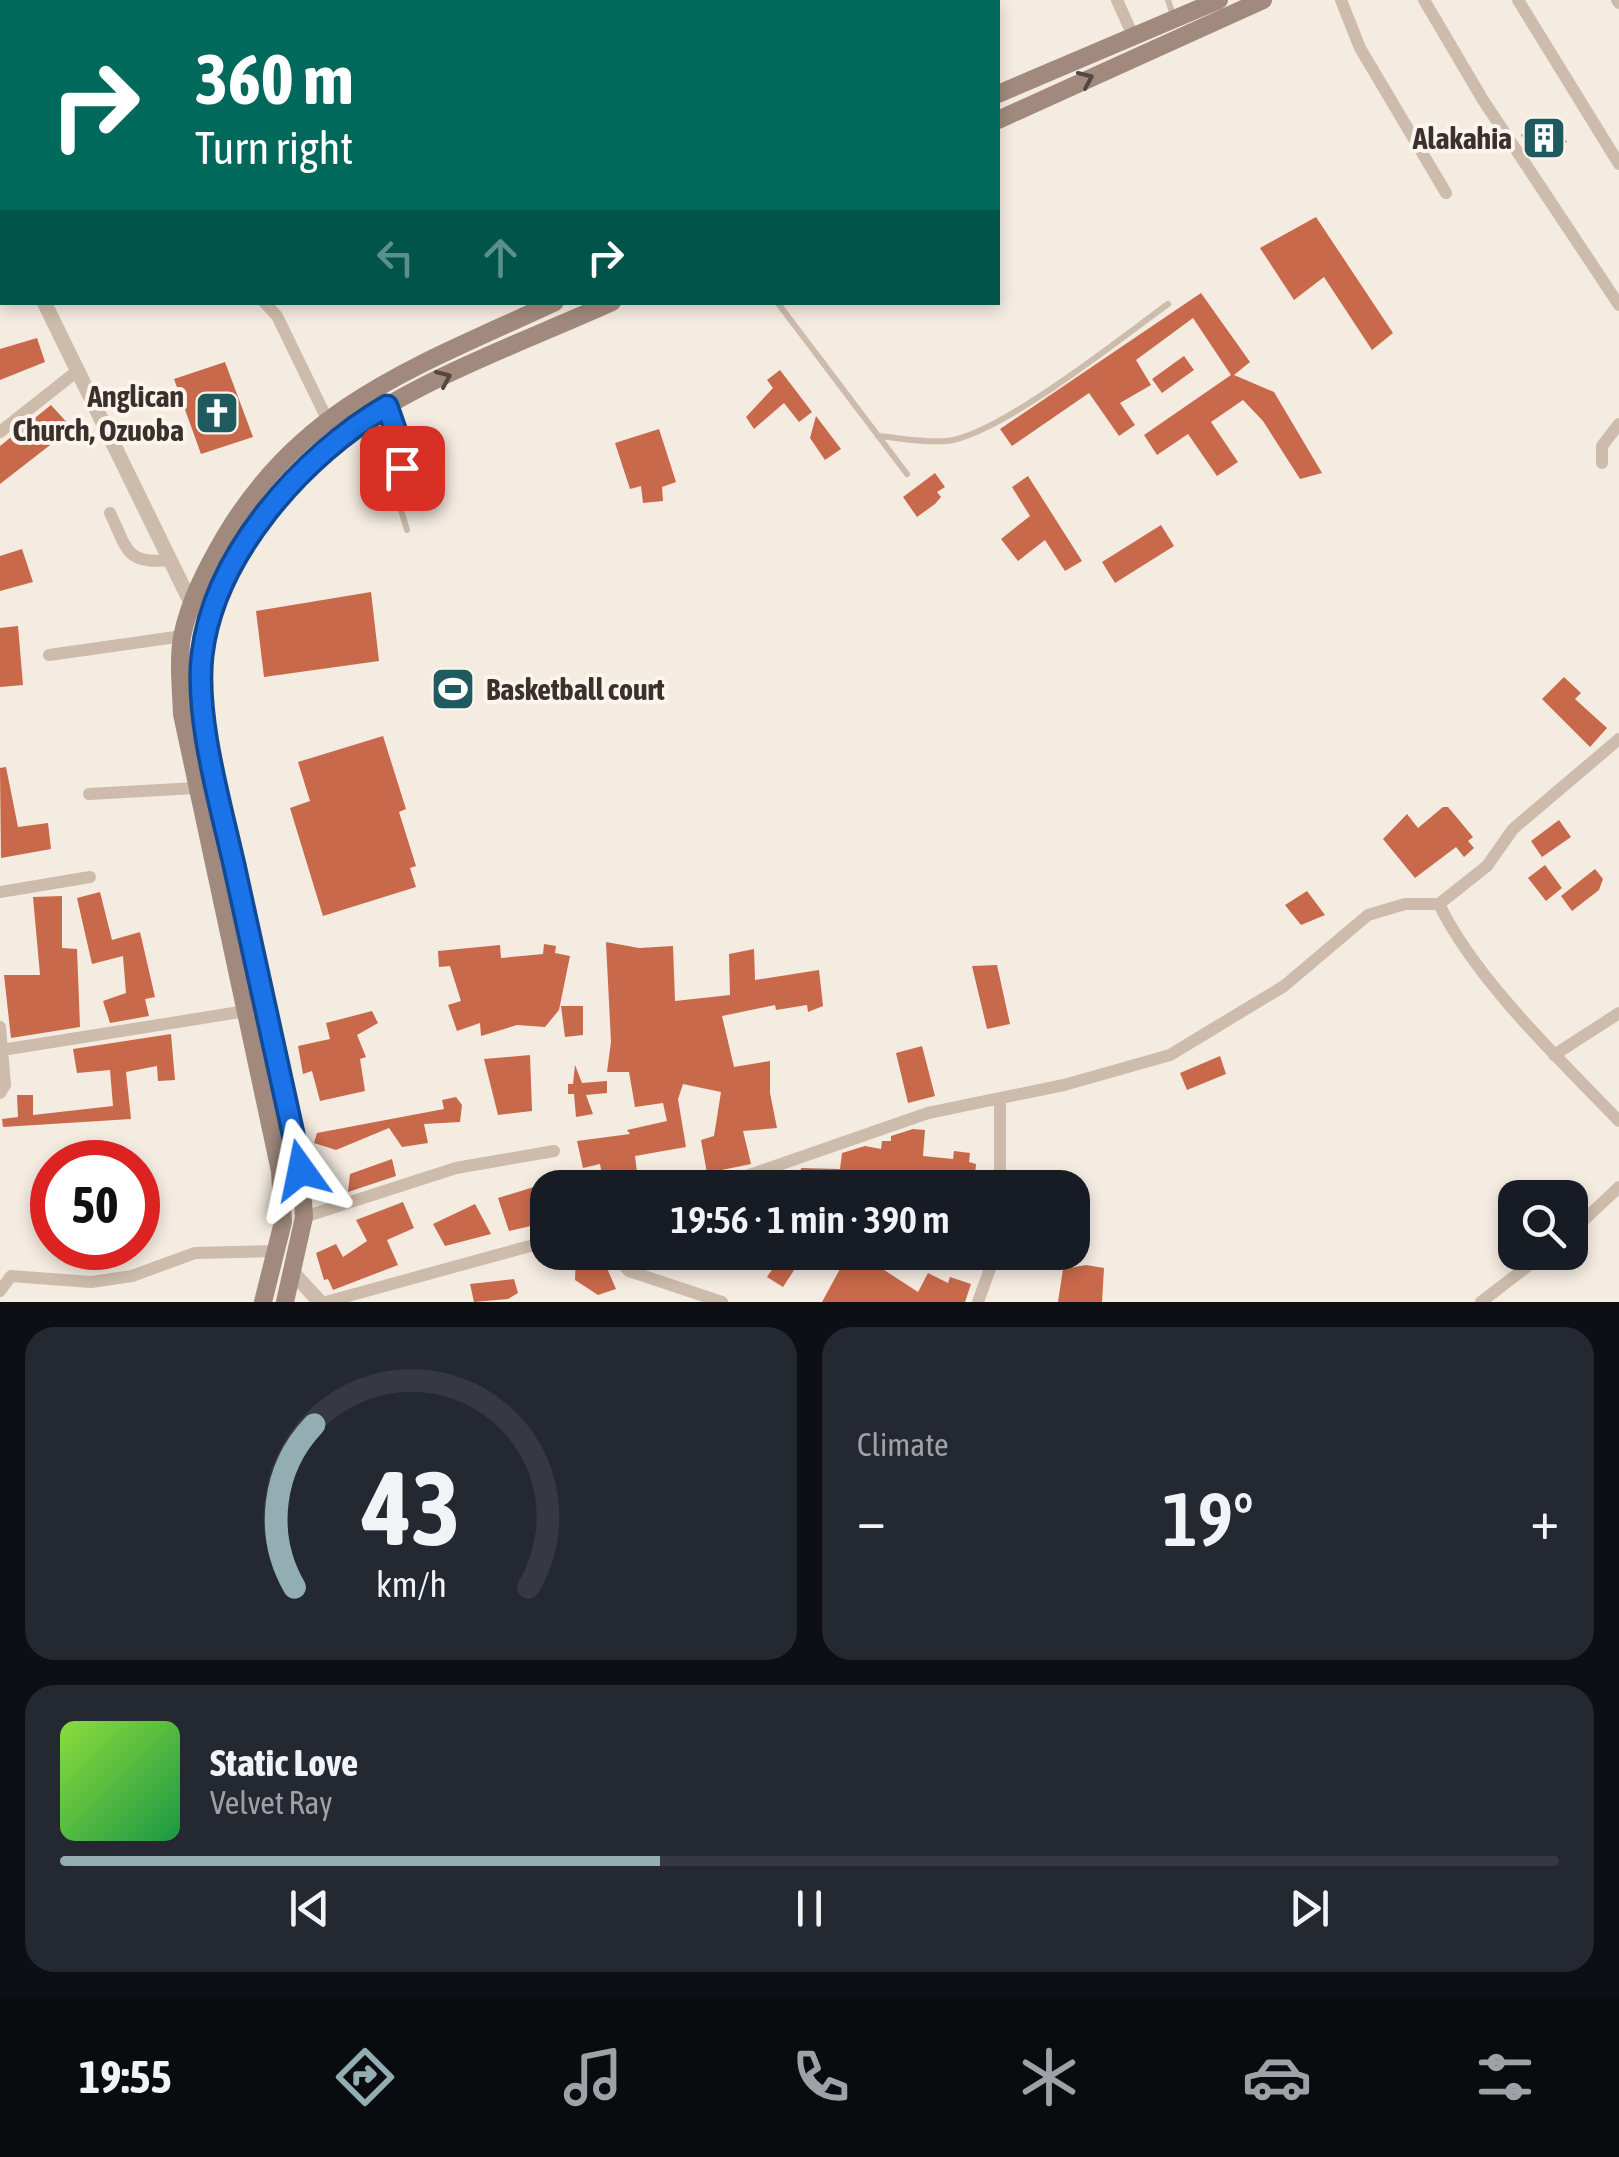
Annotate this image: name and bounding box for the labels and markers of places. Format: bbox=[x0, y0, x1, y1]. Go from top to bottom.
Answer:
building icon: Alakahia bbox=[1521, 115, 1567, 161]
place label: Alakahia bbox=[1412, 121, 1512, 155]
place label: Anglican Church, Ozuoba bbox=[12, 379, 184, 447]
church icon: Anglican Church, Ozuoba bbox=[194, 390, 240, 436]
pin bbox=[360, 426, 445, 511]
sports icon: Basketball court bbox=[430, 666, 476, 712]
place label: Basketball court bbox=[486, 672, 665, 706]

